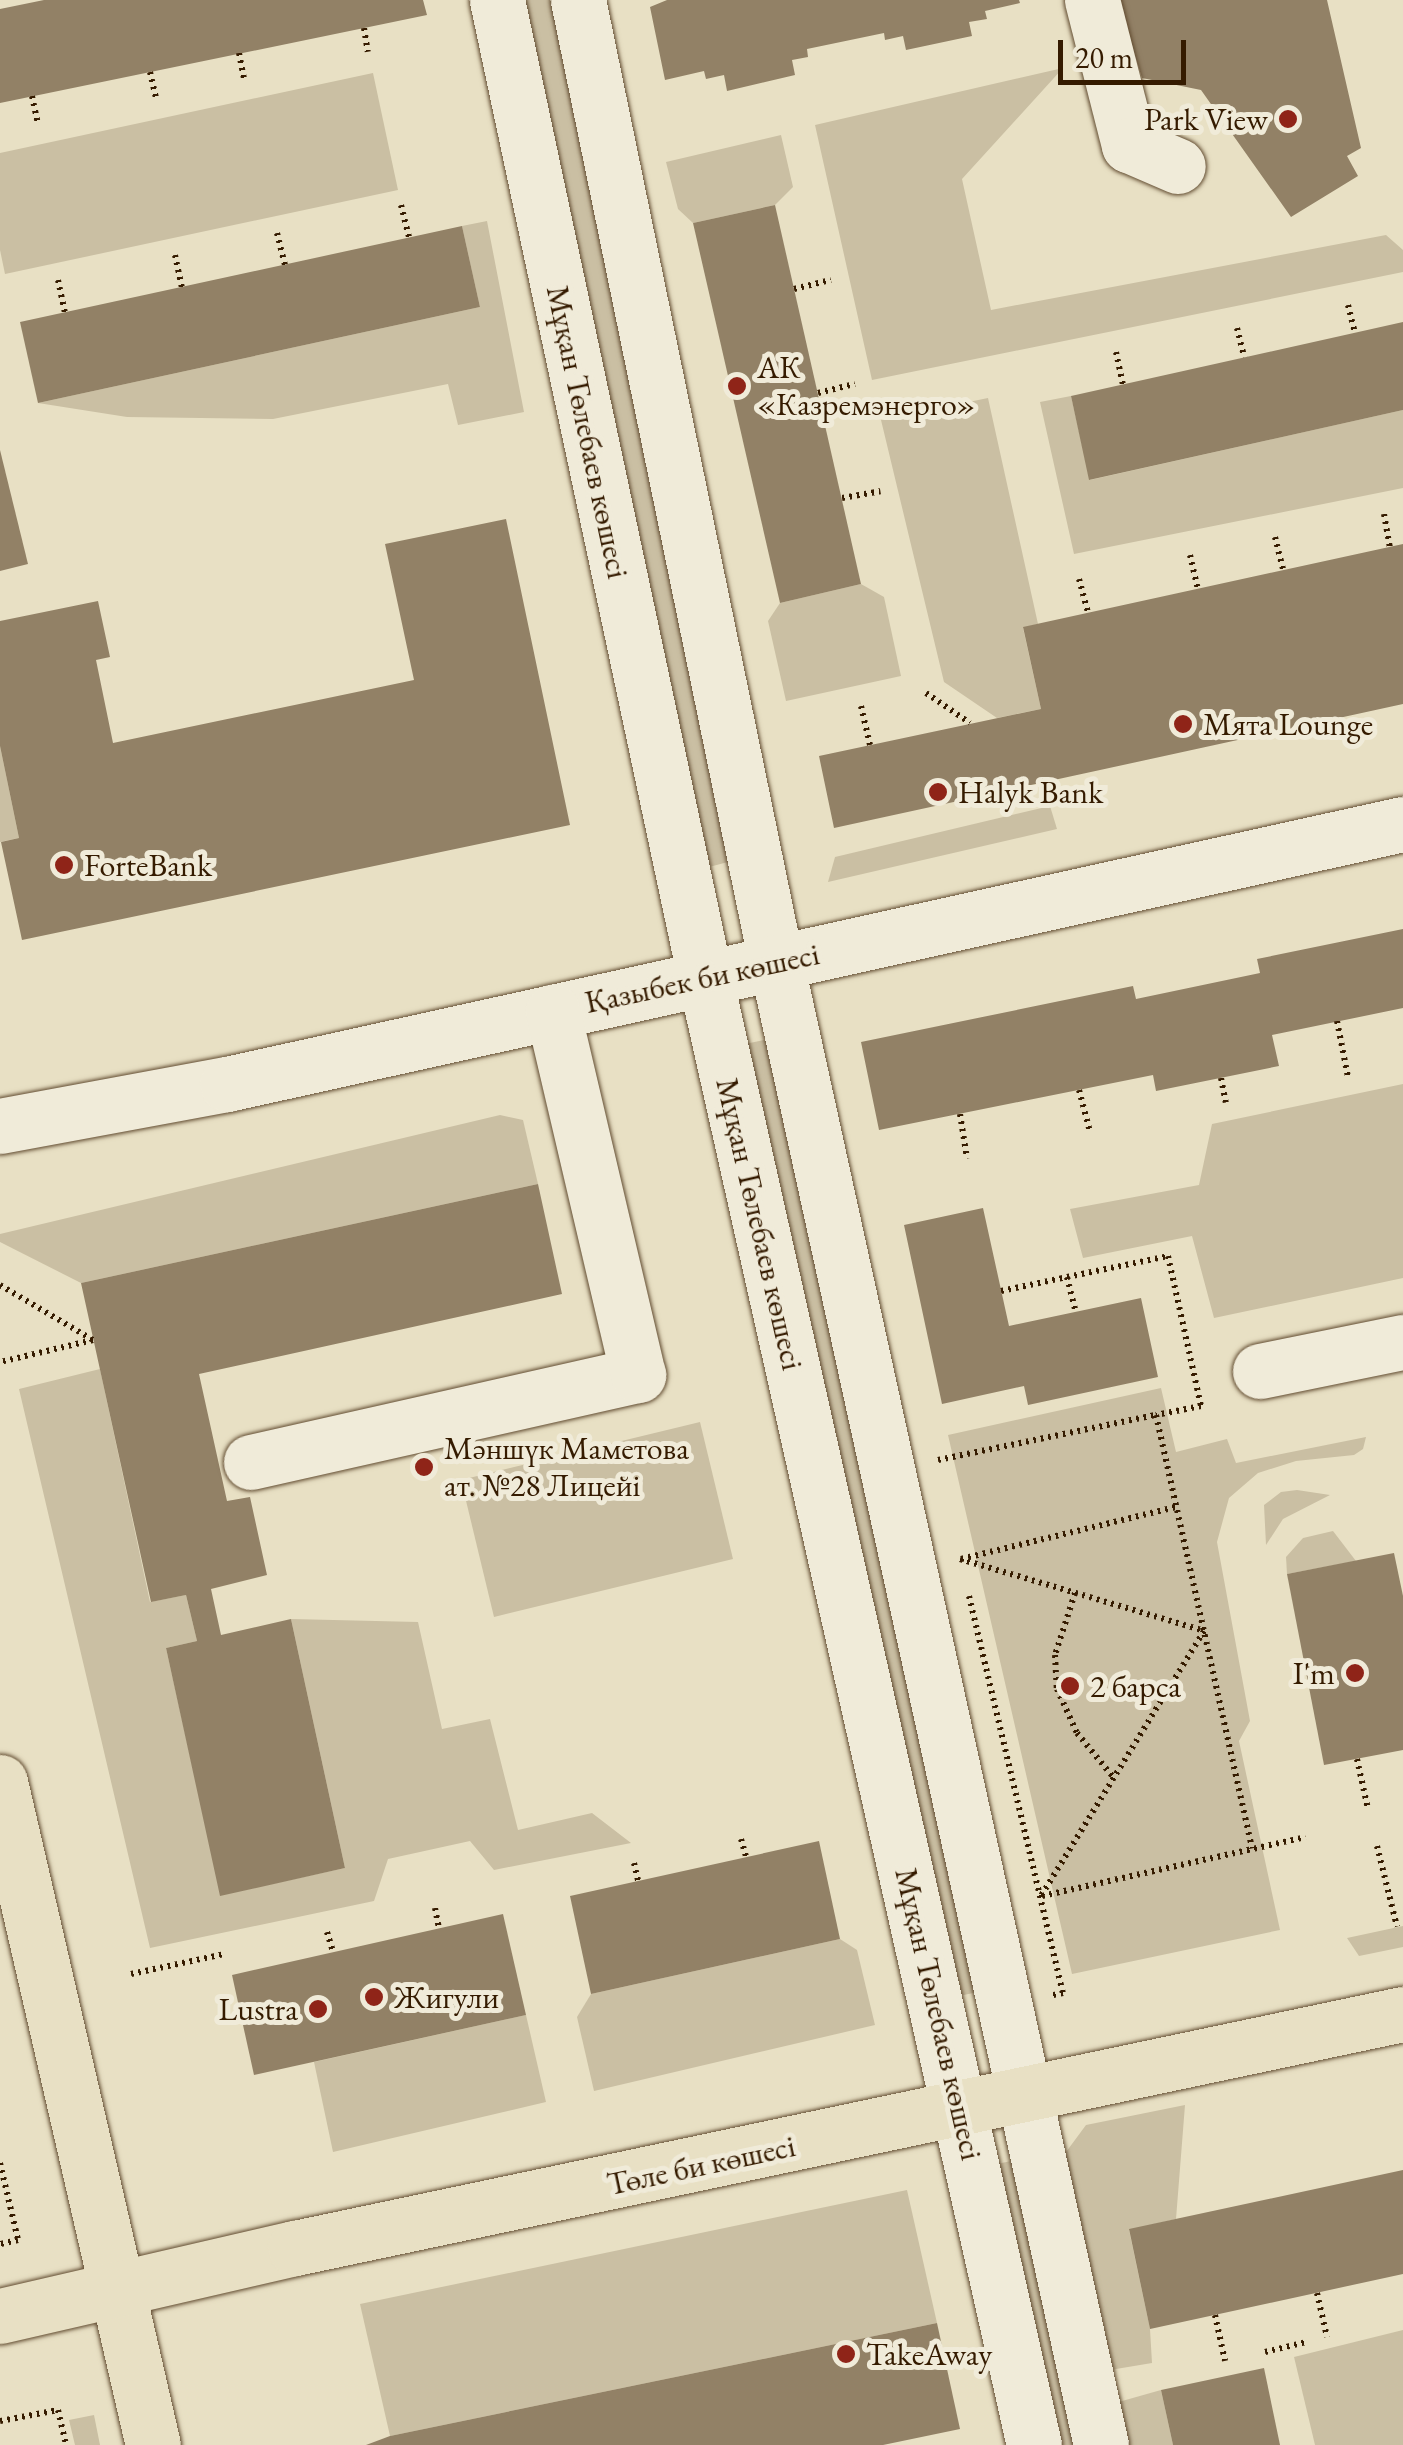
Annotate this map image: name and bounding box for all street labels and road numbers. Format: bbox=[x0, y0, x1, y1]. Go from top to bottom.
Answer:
street label: Мұқан Төлебаев көшесі bbox=[538, 282, 638, 582]
street label: Қазыбек би көшесі bbox=[581, 934, 823, 1022]
street label: Мұқан Төлебаев көшесі bbox=[708, 1074, 812, 1374]
street label: Мұқан Төлебаев көшесі bbox=[887, 1864, 991, 2164]
street label: Төле би көшесі bbox=[603, 2126, 799, 2204]

